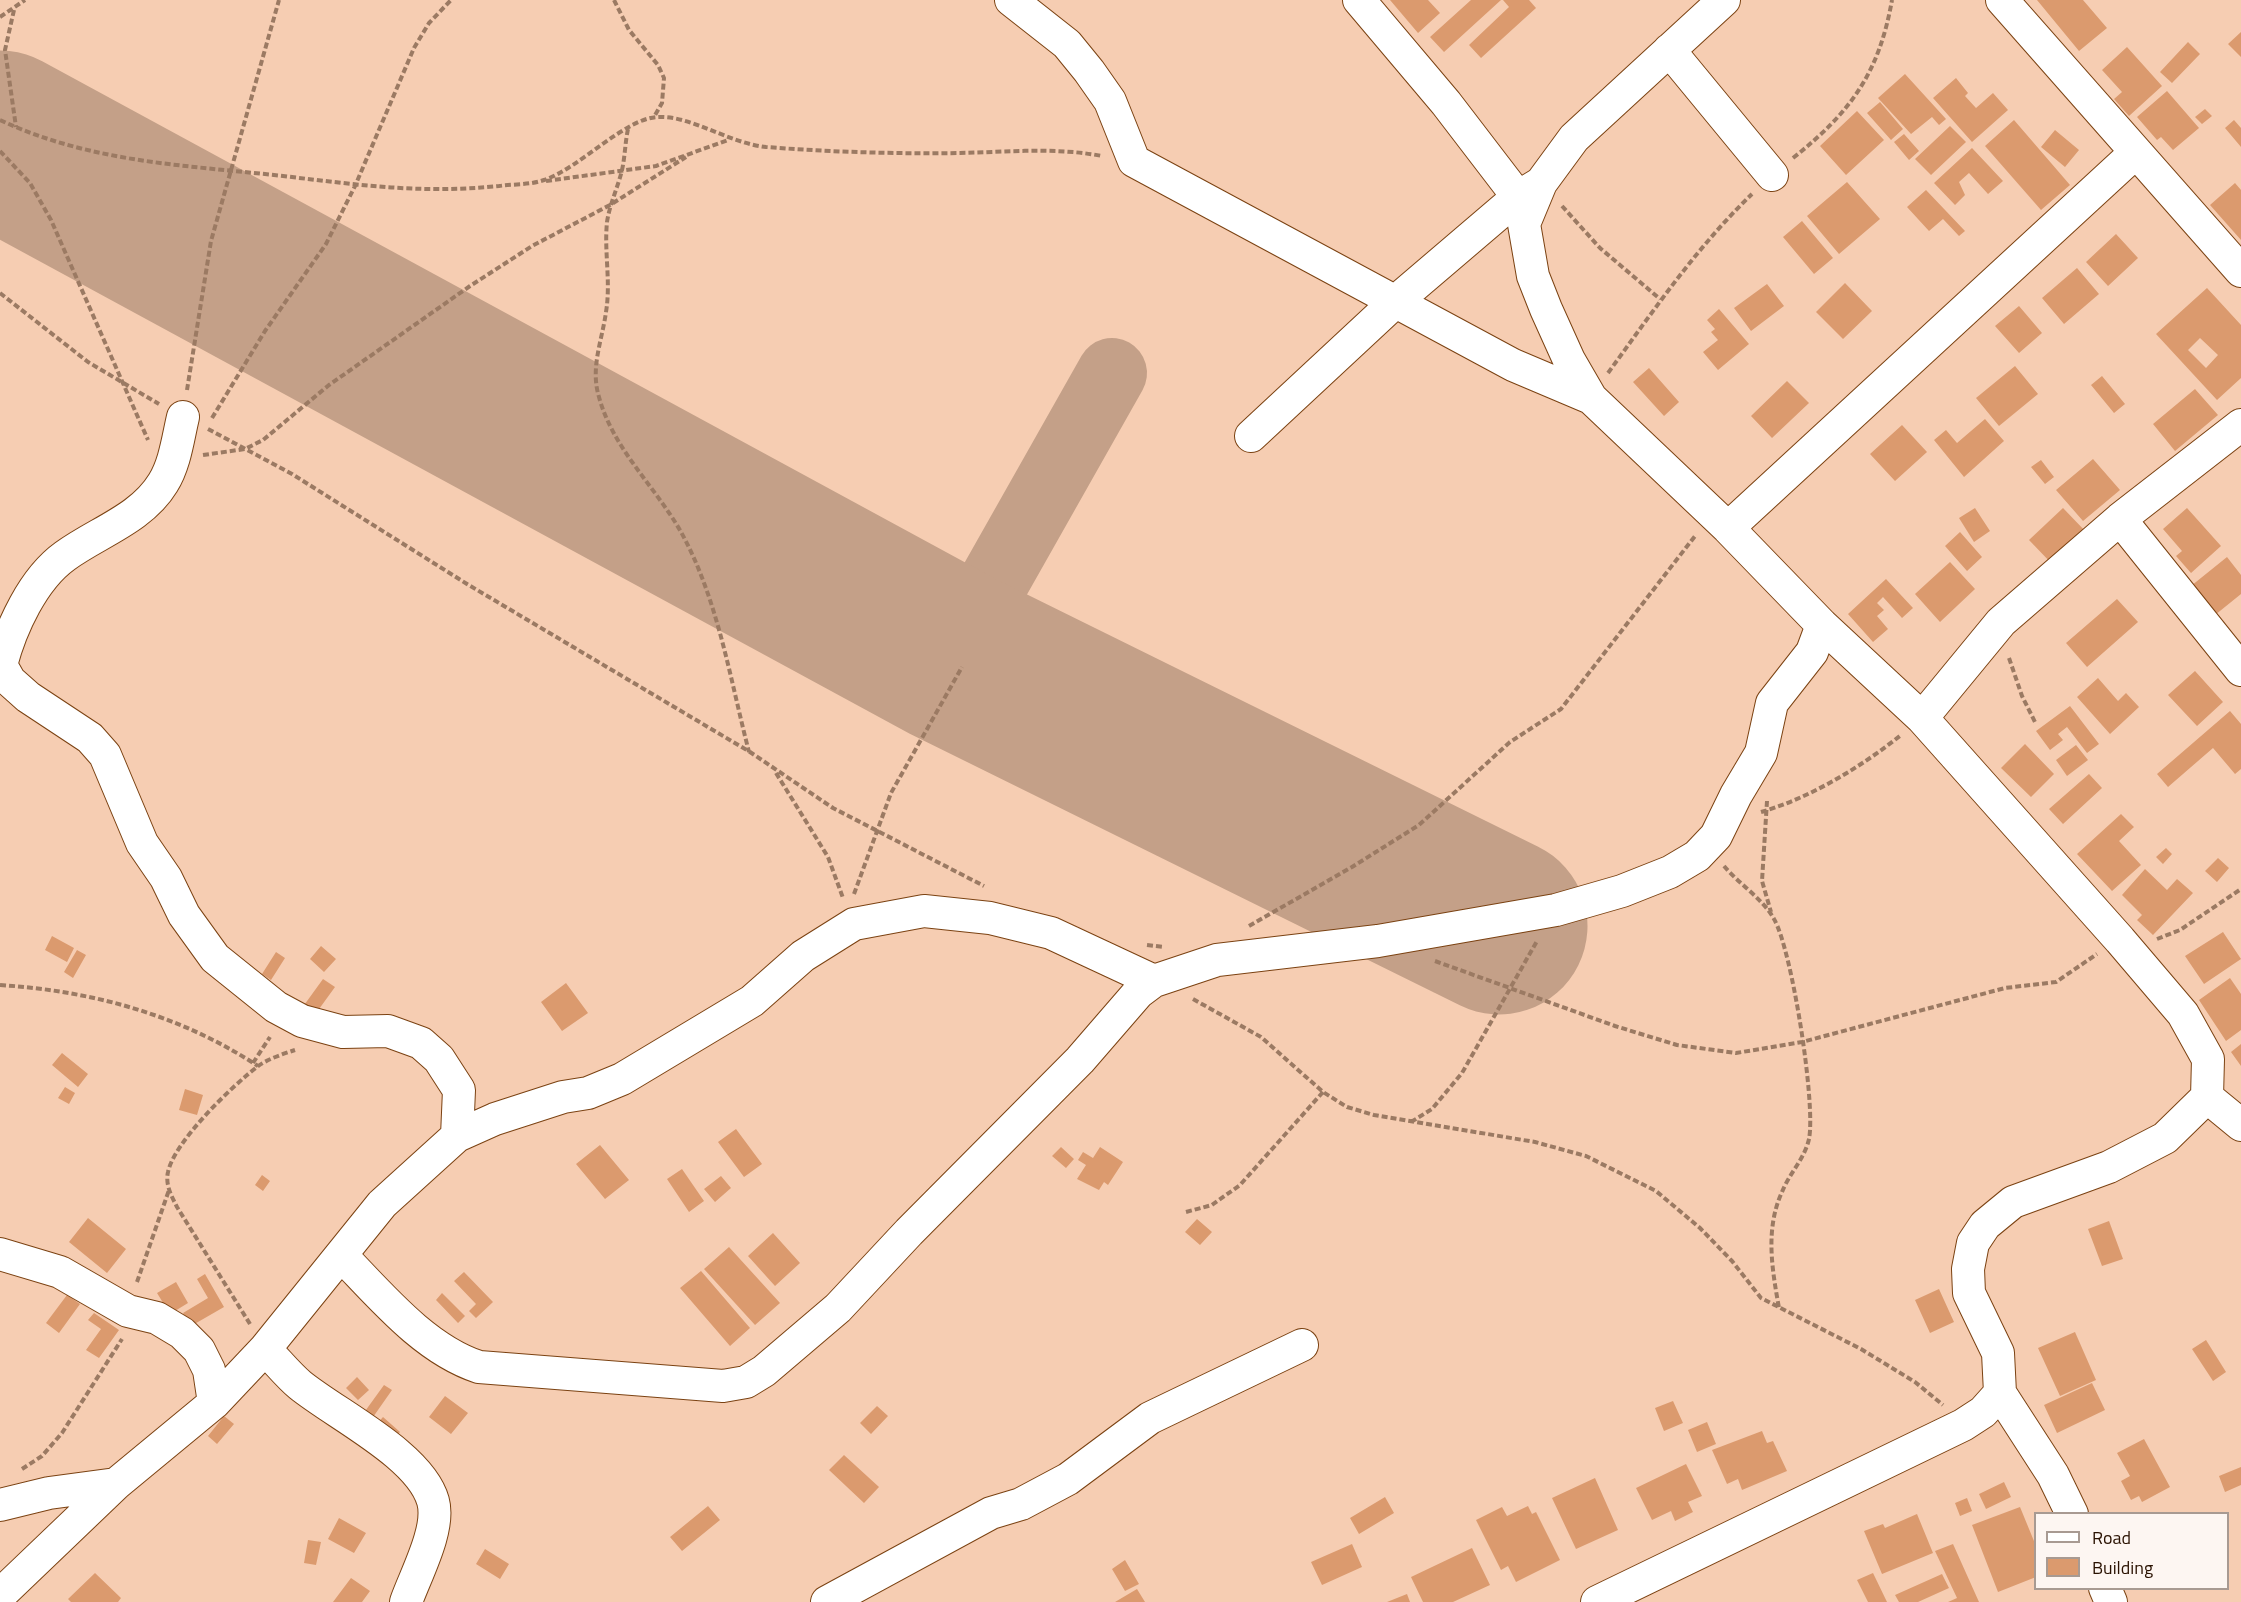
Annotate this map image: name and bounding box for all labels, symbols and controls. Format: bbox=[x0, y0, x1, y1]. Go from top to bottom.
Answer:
legend bbox=[2034, 1512, 2229, 1590]
text: Road bbox=[2092, 1524, 2131, 1551]
text: Building bbox=[2092, 1554, 2153, 1581]

